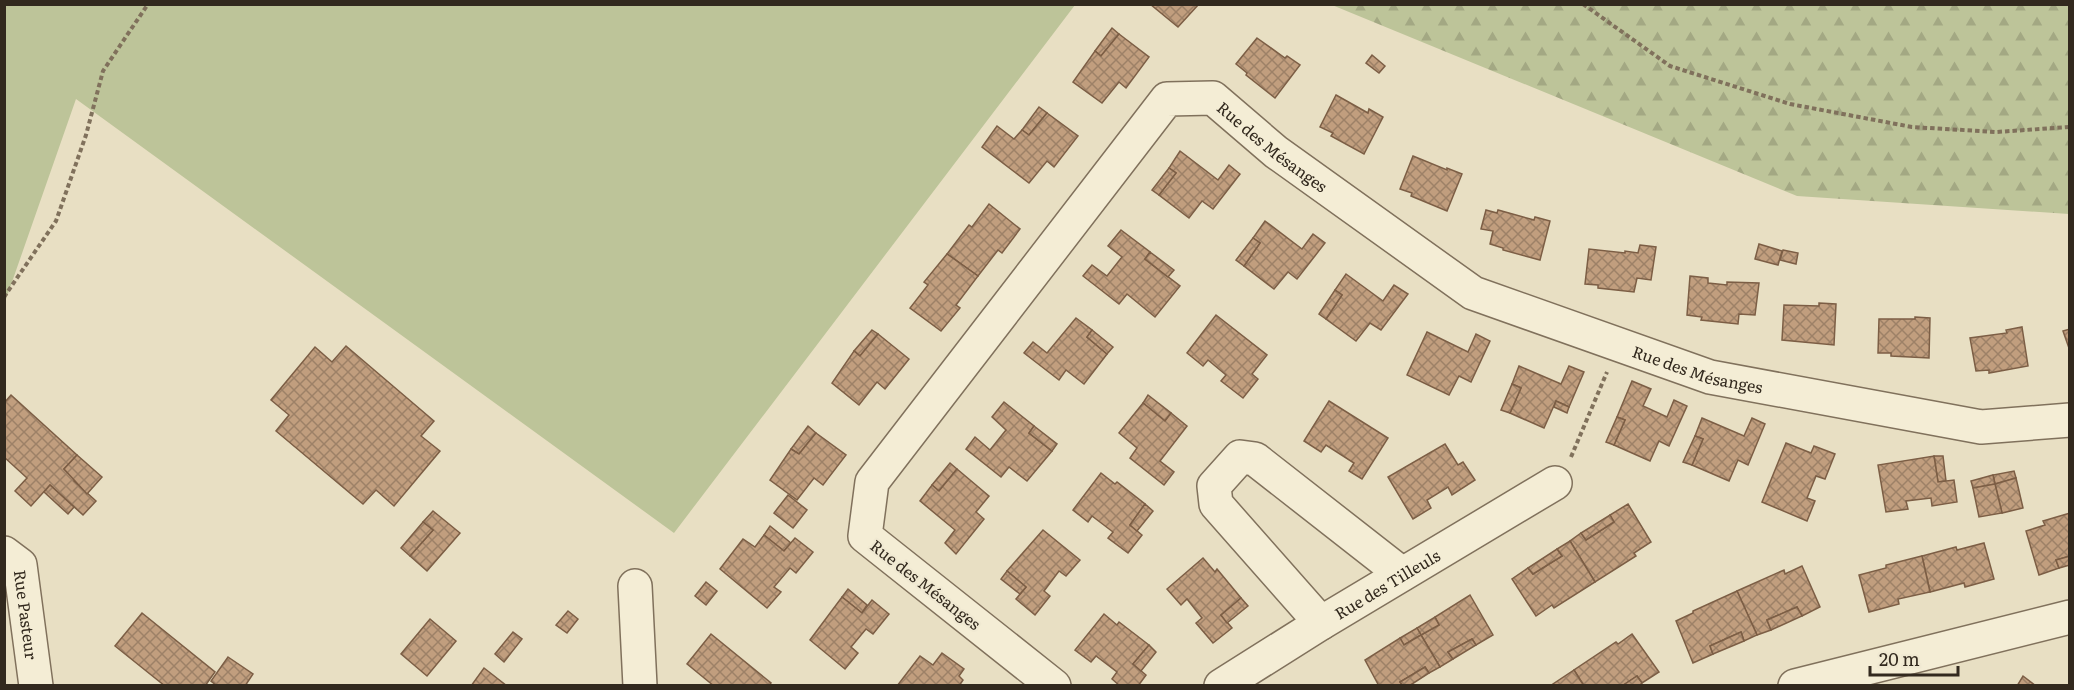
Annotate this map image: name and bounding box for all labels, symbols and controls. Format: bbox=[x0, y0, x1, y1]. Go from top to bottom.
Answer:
street label: Rue des Mésanges bbox=[1212, 95, 1333, 197]
street label: Rue des Mésanges bbox=[1629, 339, 1765, 399]
street label: Rue des Mésanges bbox=[866, 533, 986, 635]
street label: Rue des Tilleuls bbox=[1330, 543, 1444, 624]
street label: Rue Pasteur bbox=[9, 568, 44, 661]
scale bar bbox=[1870, 639, 1958, 677]
text: 20 m bbox=[1879, 645, 1920, 672]

